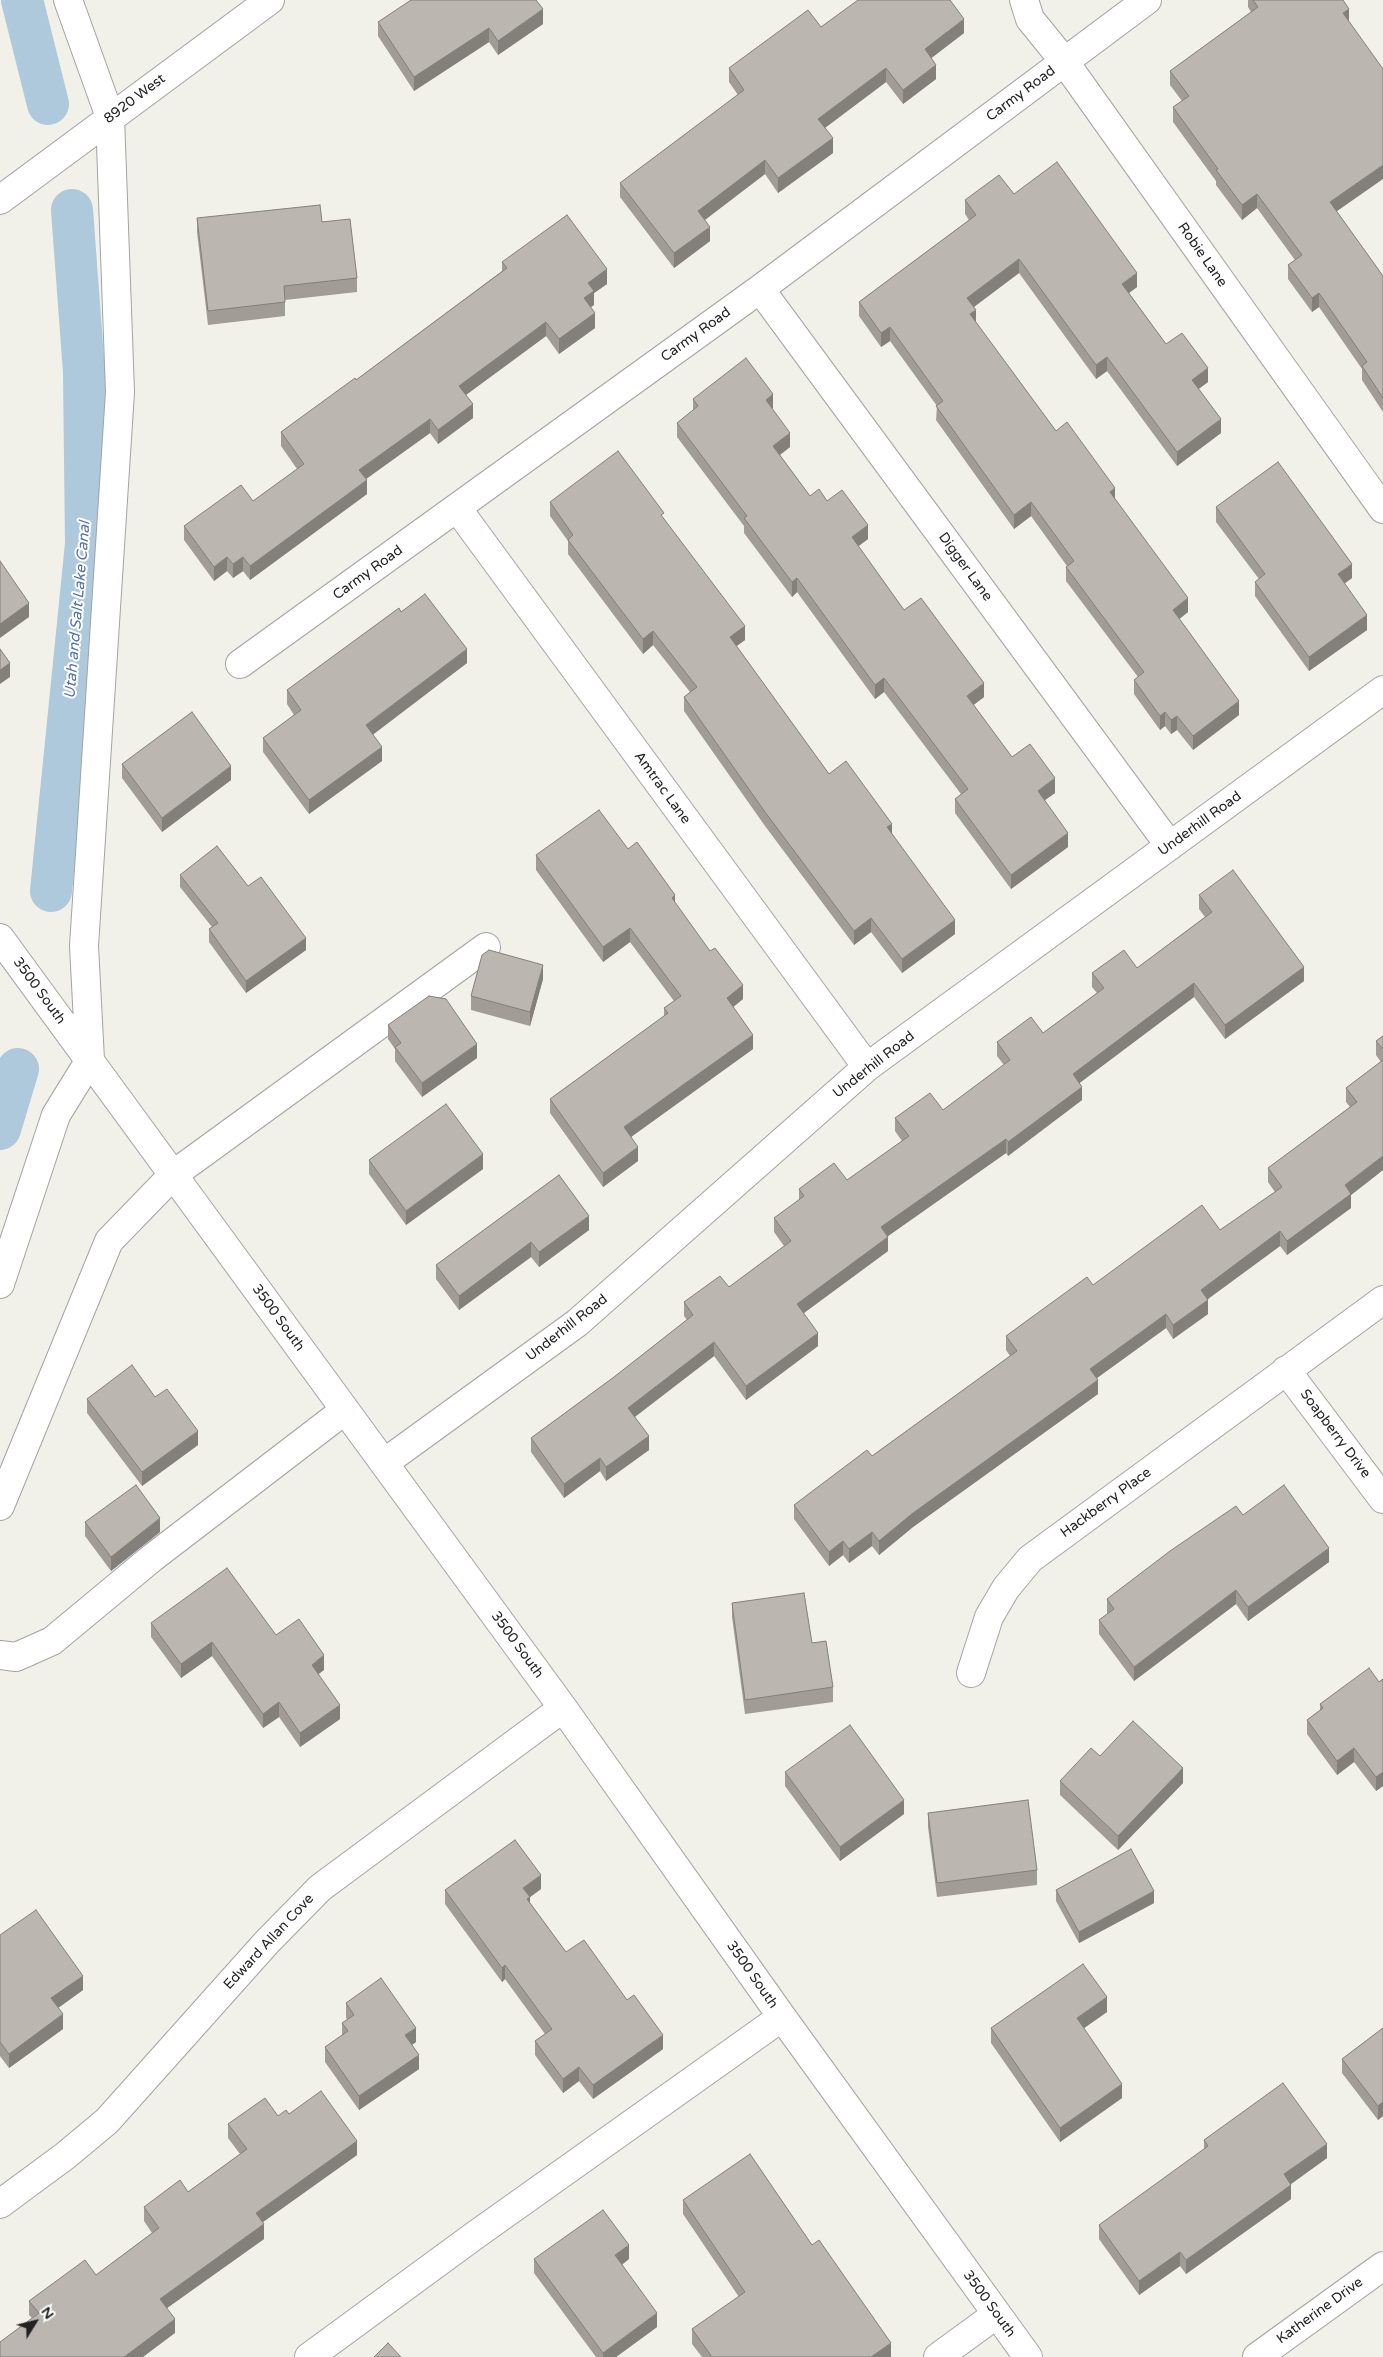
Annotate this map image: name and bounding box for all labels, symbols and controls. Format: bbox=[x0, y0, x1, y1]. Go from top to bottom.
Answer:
street label: Carmy Road bbox=[983, 63, 1059, 125]
street label: 8920 West bbox=[101, 71, 169, 127]
street label: Robie Lane bbox=[1174, 220, 1230, 290]
street label: Carmy Road bbox=[658, 304, 734, 366]
water label: Utah and Salt Lake Canal bbox=[61, 521, 95, 699]
street label: Digger Lane bbox=[934, 529, 996, 605]
street label: Carmy Road bbox=[330, 542, 406, 604]
street label: Amtrac Lane bbox=[630, 749, 694, 827]
street label: Underhill Road bbox=[1155, 788, 1245, 860]
street label: 3500 South bbox=[9, 954, 69, 1028]
street label: Underhill Road bbox=[830, 1028, 918, 1102]
street label: 3500 South bbox=[248, 1281, 308, 1355]
street label: Underhill Road bbox=[523, 1291, 611, 1365]
street label: Soapberry Drive bbox=[1296, 1386, 1374, 1482]
street label: Hackberry Place bbox=[1057, 1464, 1155, 1542]
street label: 3500 South bbox=[487, 1608, 547, 1682]
street label: Edward Allan Cove bbox=[220, 1891, 318, 1993]
street label: 3500 South bbox=[723, 1938, 781, 2012]
street label: 3500 South bbox=[959, 2267, 1019, 2341]
street label: Katherine Drive bbox=[1274, 2274, 1366, 2348]
north arrow bbox=[10, 2297, 60, 2347]
text: N bbox=[37, 2303, 58, 2322]

